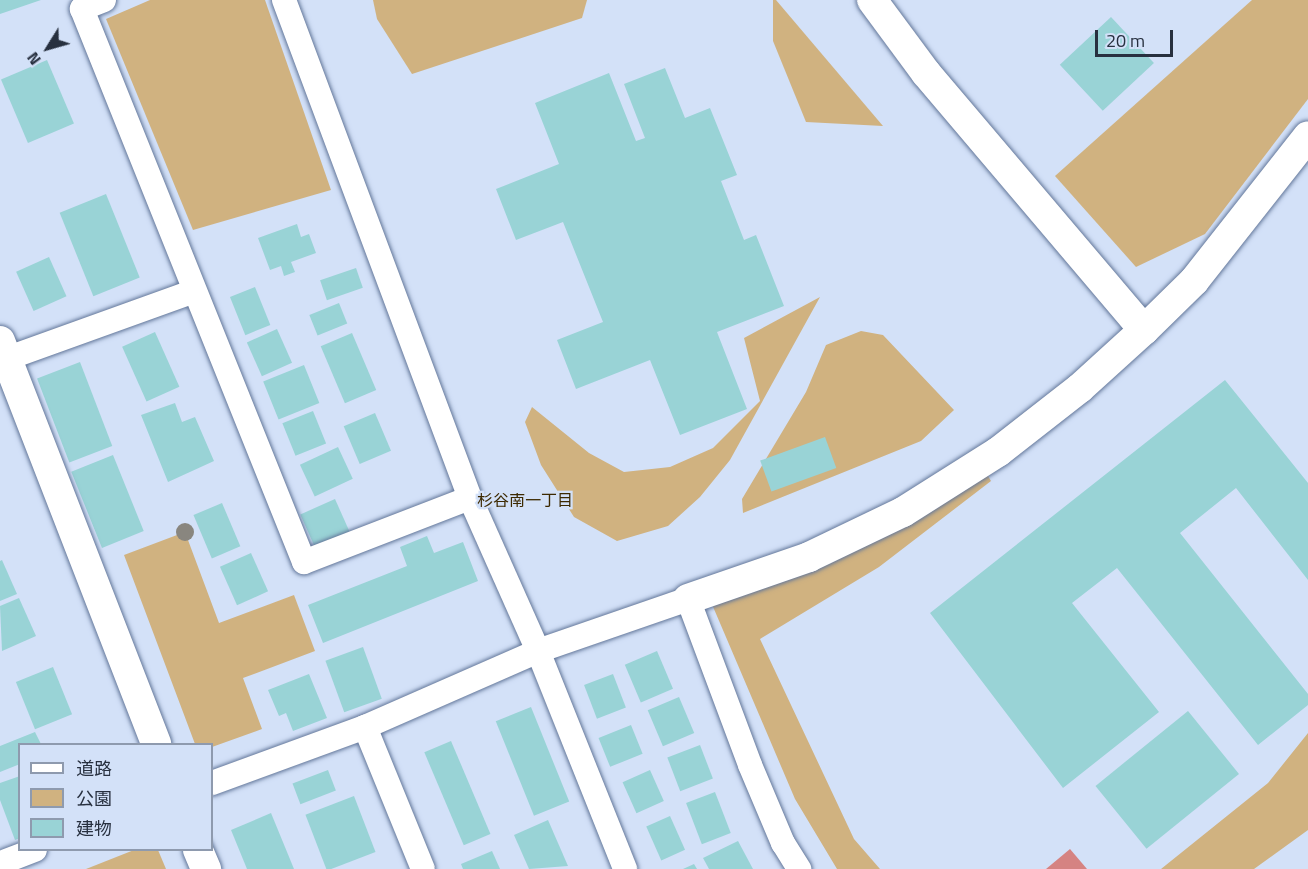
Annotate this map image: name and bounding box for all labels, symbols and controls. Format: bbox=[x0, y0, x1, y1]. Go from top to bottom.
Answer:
north arrow bbox=[18, 18, 78, 78]
scale bar bbox=[1098, 18, 1176, 56]
text: 20 m bbox=[1106, 27, 1145, 54]
text: N bbox=[21, 47, 47, 70]
district label: 杉谷南一丁目 bbox=[477, 490, 573, 510]
legend bbox=[18, 743, 213, 851]
text: 道路 bbox=[76, 755, 112, 782]
text: 公園 bbox=[76, 785, 112, 812]
text: 建物 bbox=[76, 815, 112, 842]

